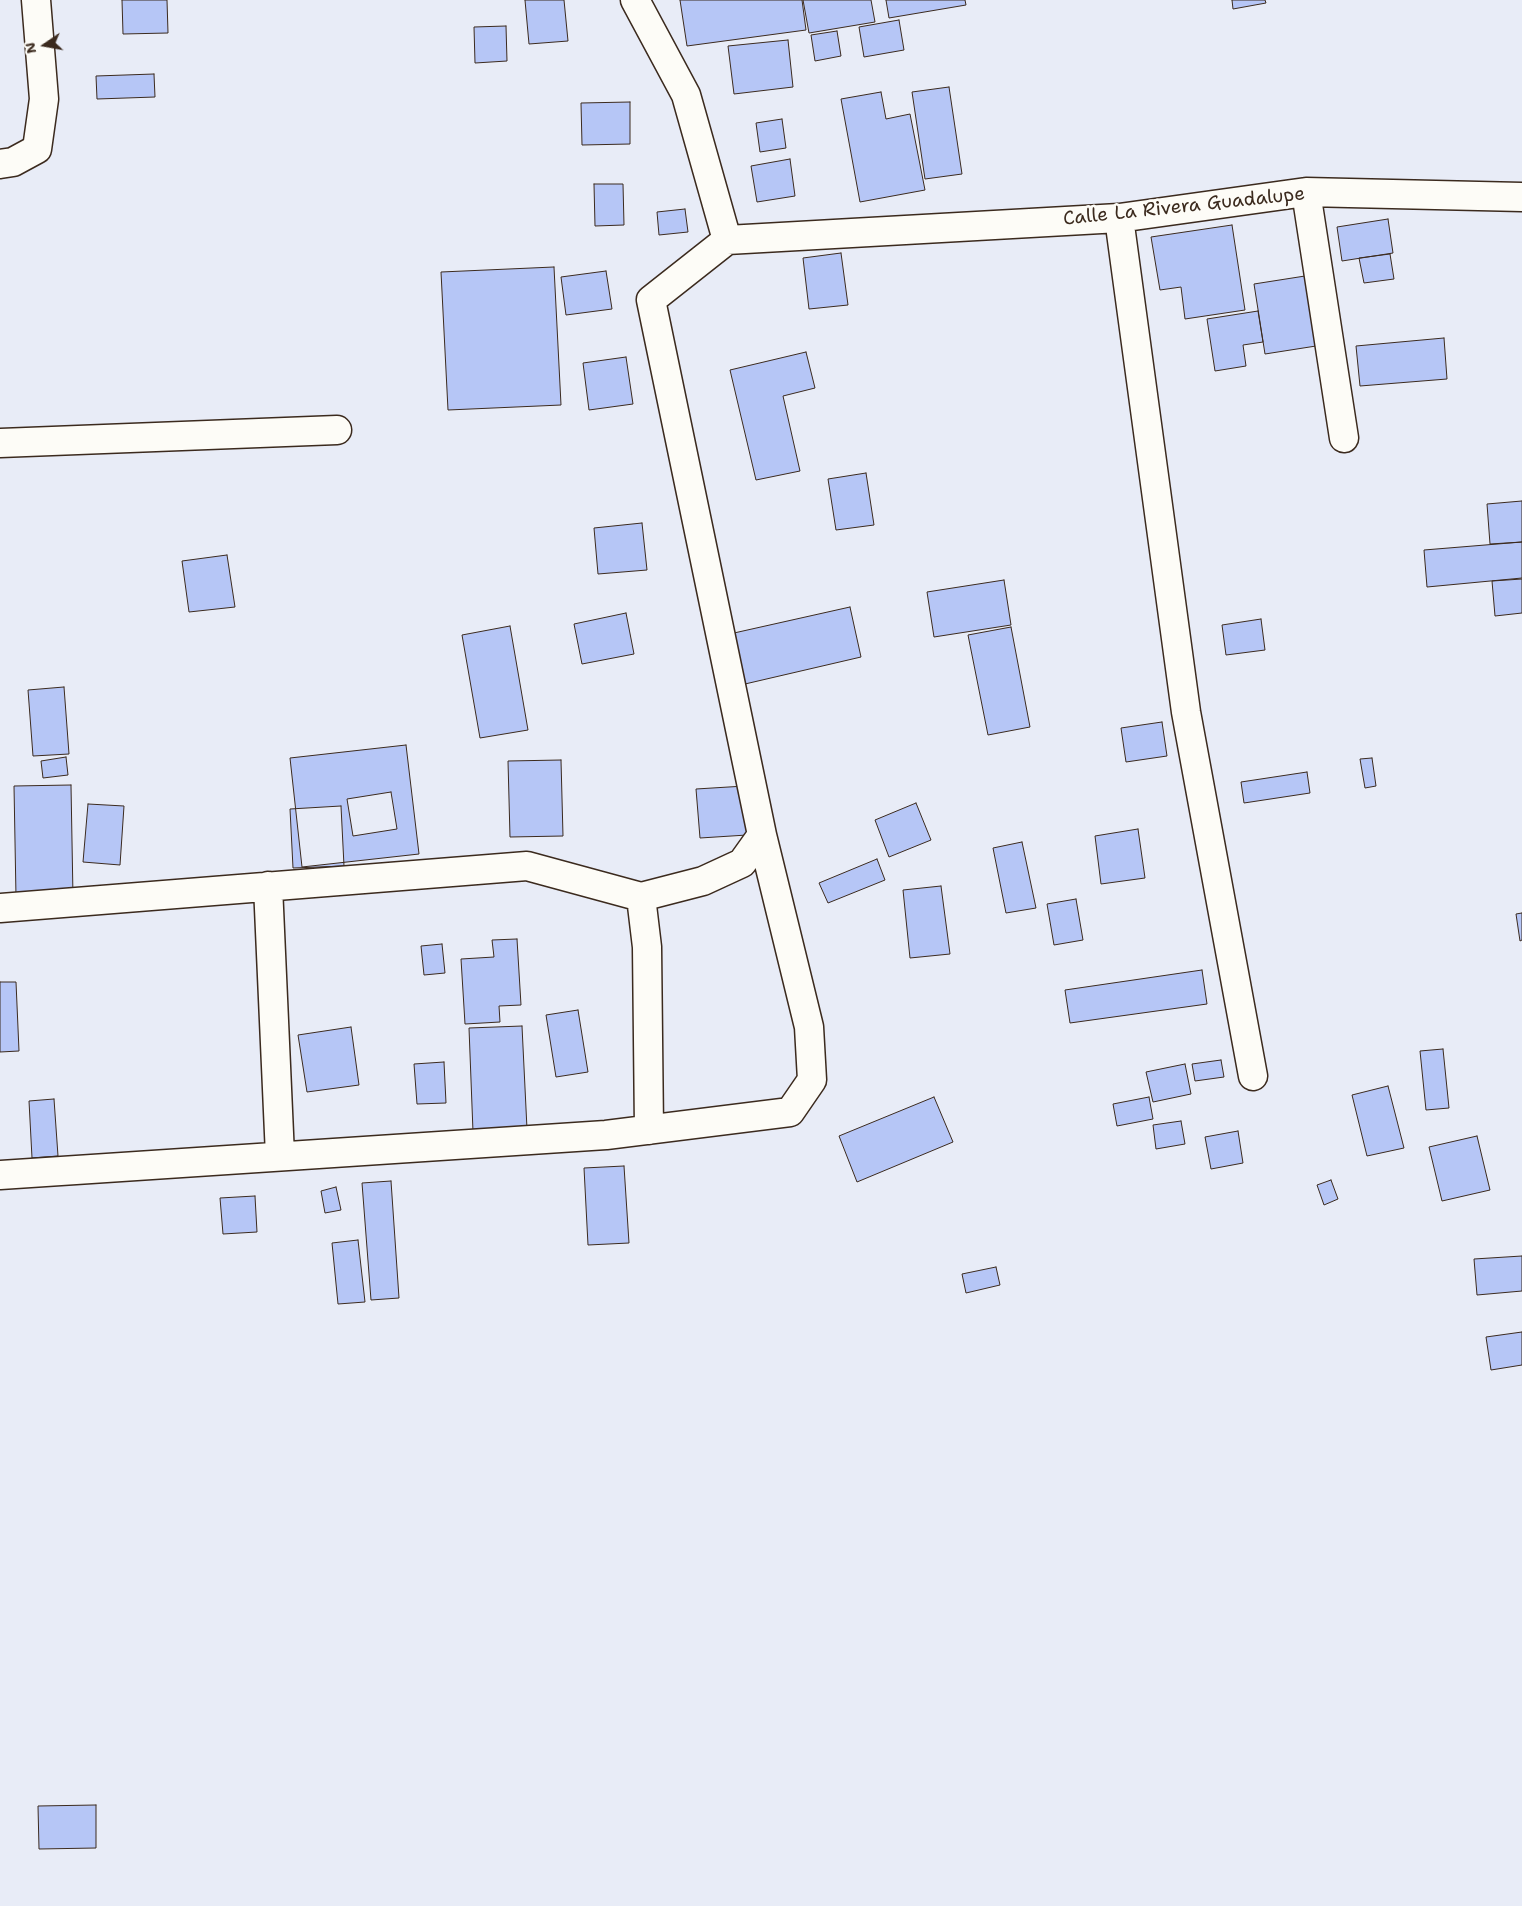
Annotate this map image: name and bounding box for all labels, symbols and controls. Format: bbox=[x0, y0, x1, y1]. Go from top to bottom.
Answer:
north arrow bbox=[20, 20, 70, 70]
text: N bbox=[20, 41, 40, 55]
street label: Calle La Rivera Guadalupe bbox=[1062, 183, 1306, 231]

